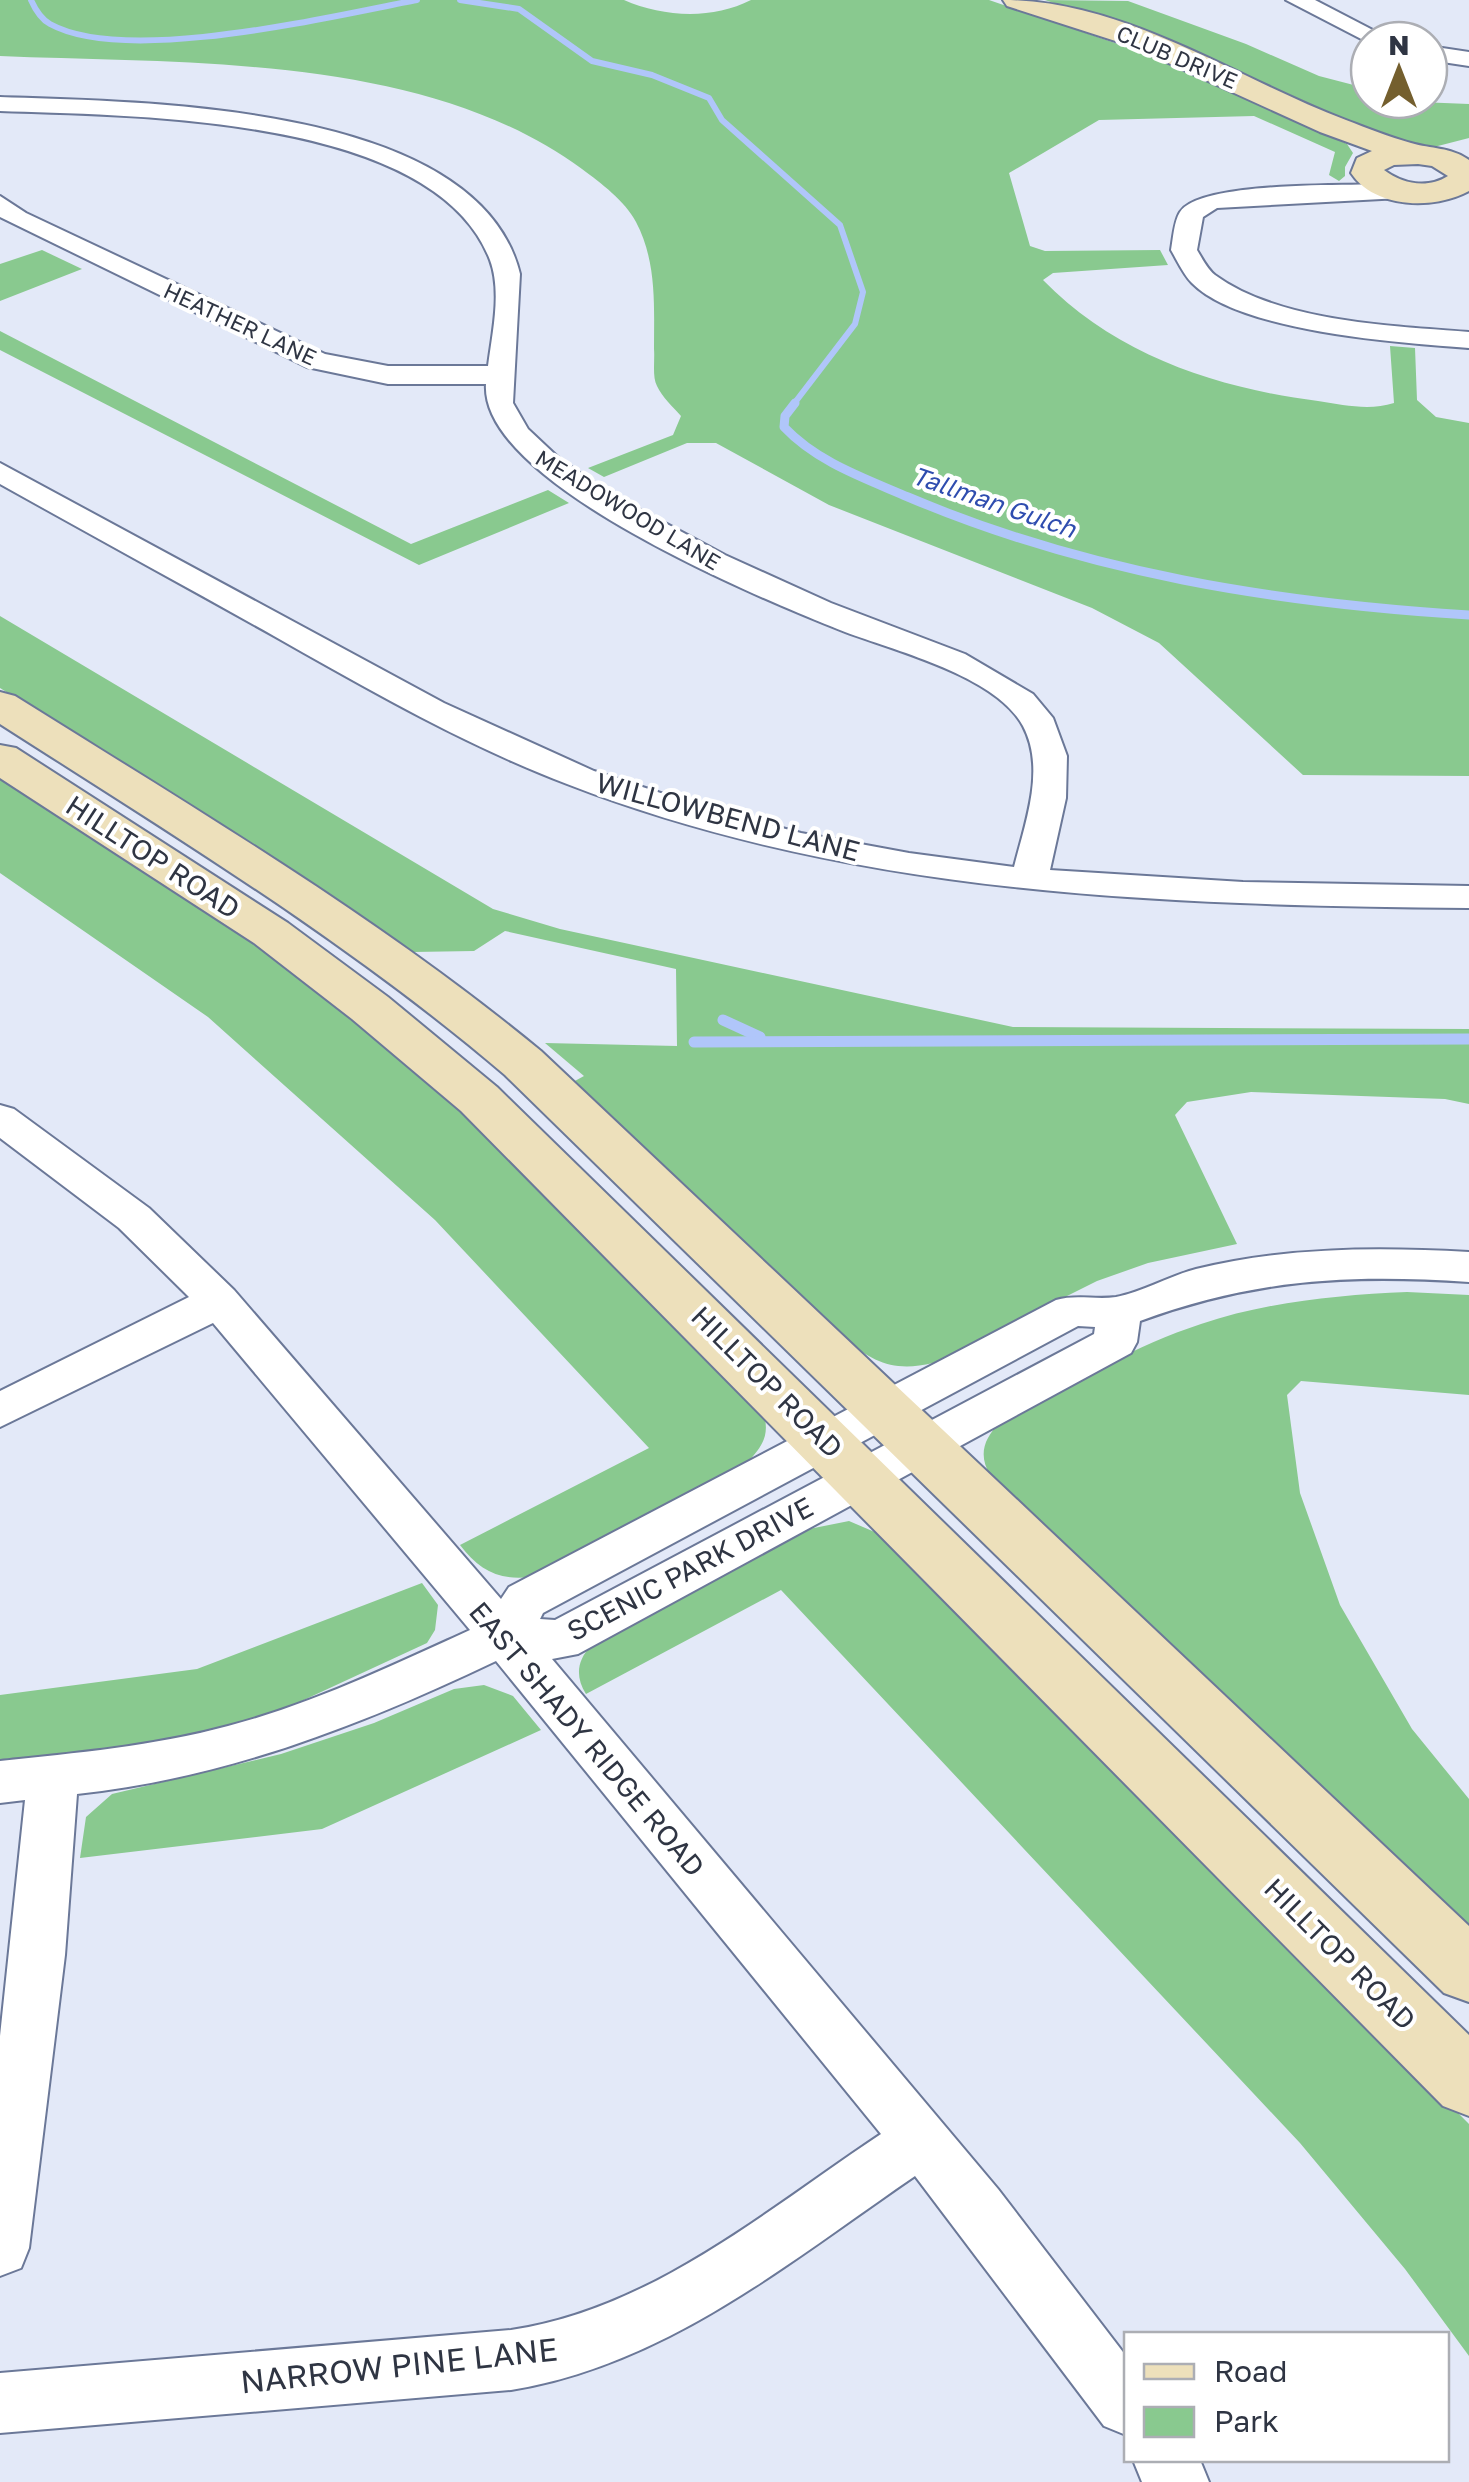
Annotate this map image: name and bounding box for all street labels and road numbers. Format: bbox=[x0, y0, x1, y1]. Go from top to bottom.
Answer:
street label: CLUB DRIVE bbox=[1113, 19, 1242, 94]
street label: HEATHER LANE bbox=[160, 276, 321, 371]
street label: MEADOWOOD LANE bbox=[531, 444, 726, 575]
street label: WILLOWBEND LANE bbox=[593, 765, 863, 868]
street label: HILLTOP ROAD bbox=[60, 788, 246, 925]
street label: HILLTOP ROAD bbox=[685, 1299, 850, 1464]
street label: SCENIC PARK DRIVE bbox=[561, 1490, 818, 1647]
street label: EAST SHADY RIDGE ROAD bbox=[463, 1595, 712, 1883]
street label: HILLTOP ROAD bbox=[1258, 1871, 1423, 2036]
street label: NARROW PINE LANE bbox=[238, 2329, 559, 2401]

